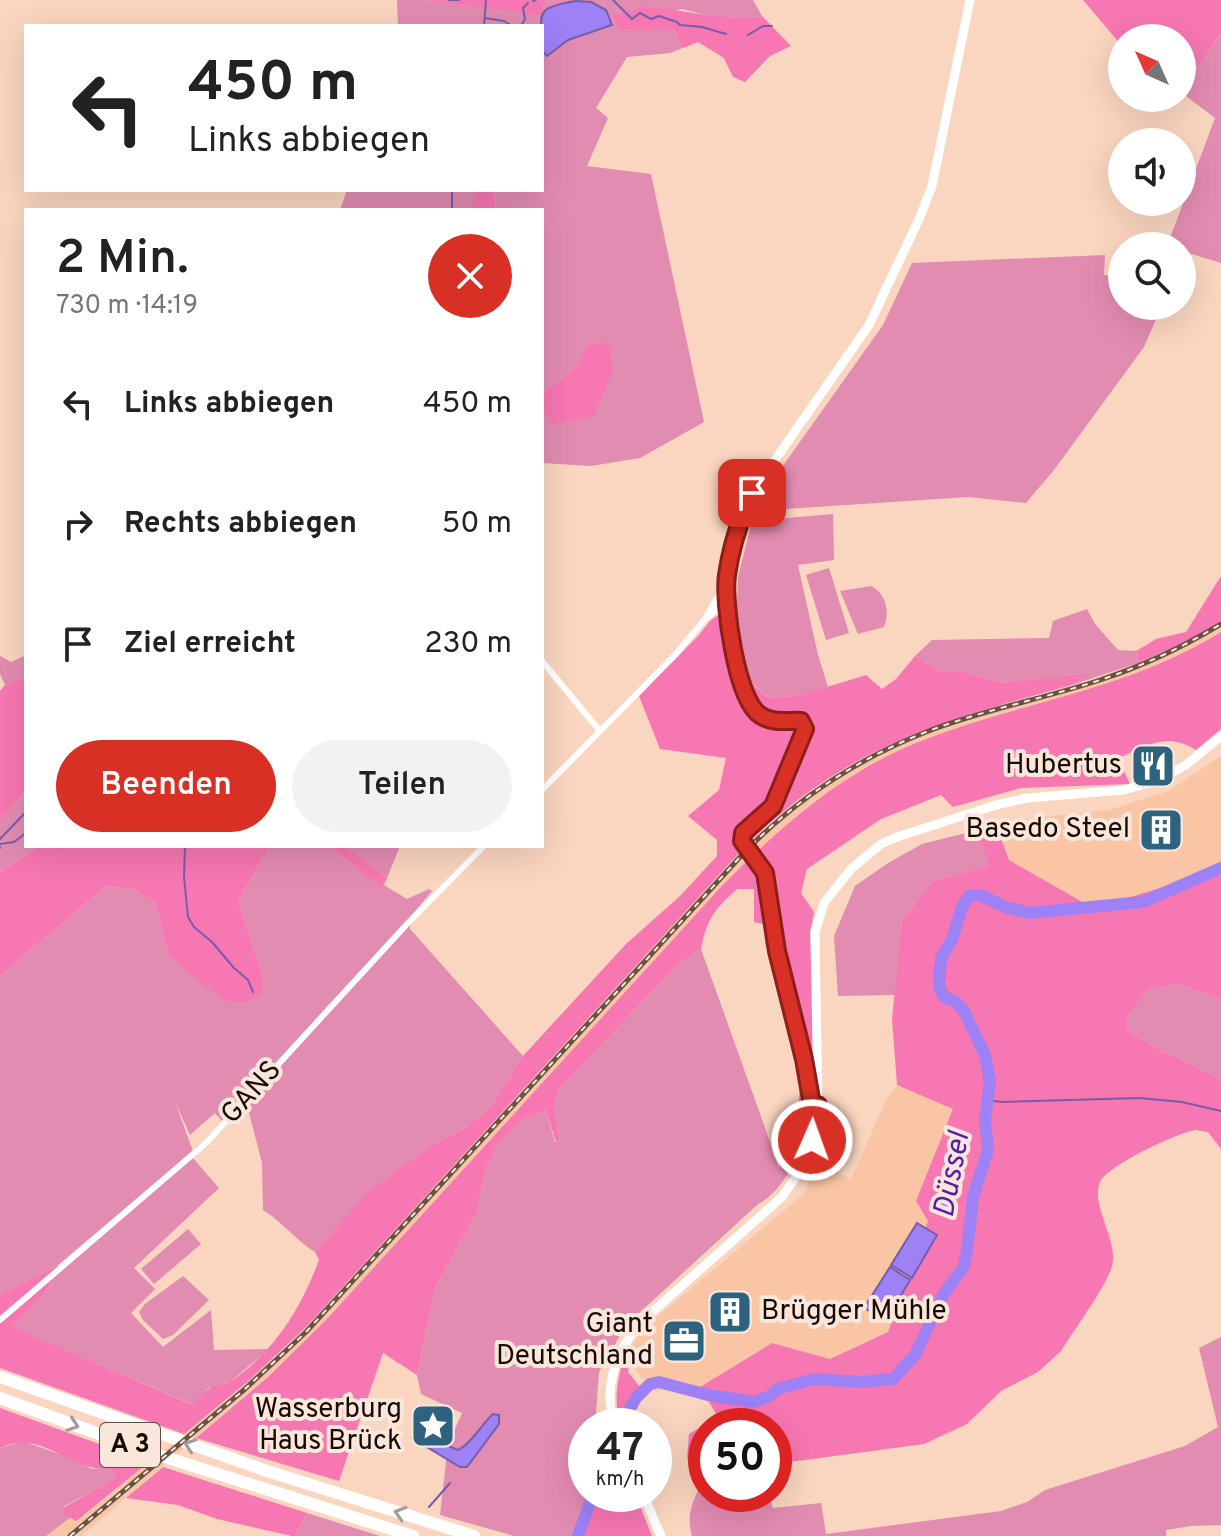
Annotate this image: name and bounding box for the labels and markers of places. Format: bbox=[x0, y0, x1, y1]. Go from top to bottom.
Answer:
pin bbox=[718, 459, 786, 527]
restaurant icon: Hubertus bbox=[1129, 742, 1177, 790]
place label: Hubertus bbox=[1005, 748, 1122, 784]
building icon: Basedo Steel bbox=[1137, 806, 1185, 854]
place label: Basedo Steel bbox=[966, 812, 1130, 848]
building icon: Brügger Mühle bbox=[706, 1288, 754, 1336]
place label: Brügger Mühle bbox=[761, 1294, 947, 1330]
place label: Giant Deutschland bbox=[496, 1307, 653, 1375]
office icon: Giant Deutschland bbox=[660, 1317, 708, 1365]
place label: Wasserburg Haus Brück bbox=[255, 1392, 402, 1460]
place icon: Wasserburg Haus Brück bbox=[409, 1402, 457, 1450]

